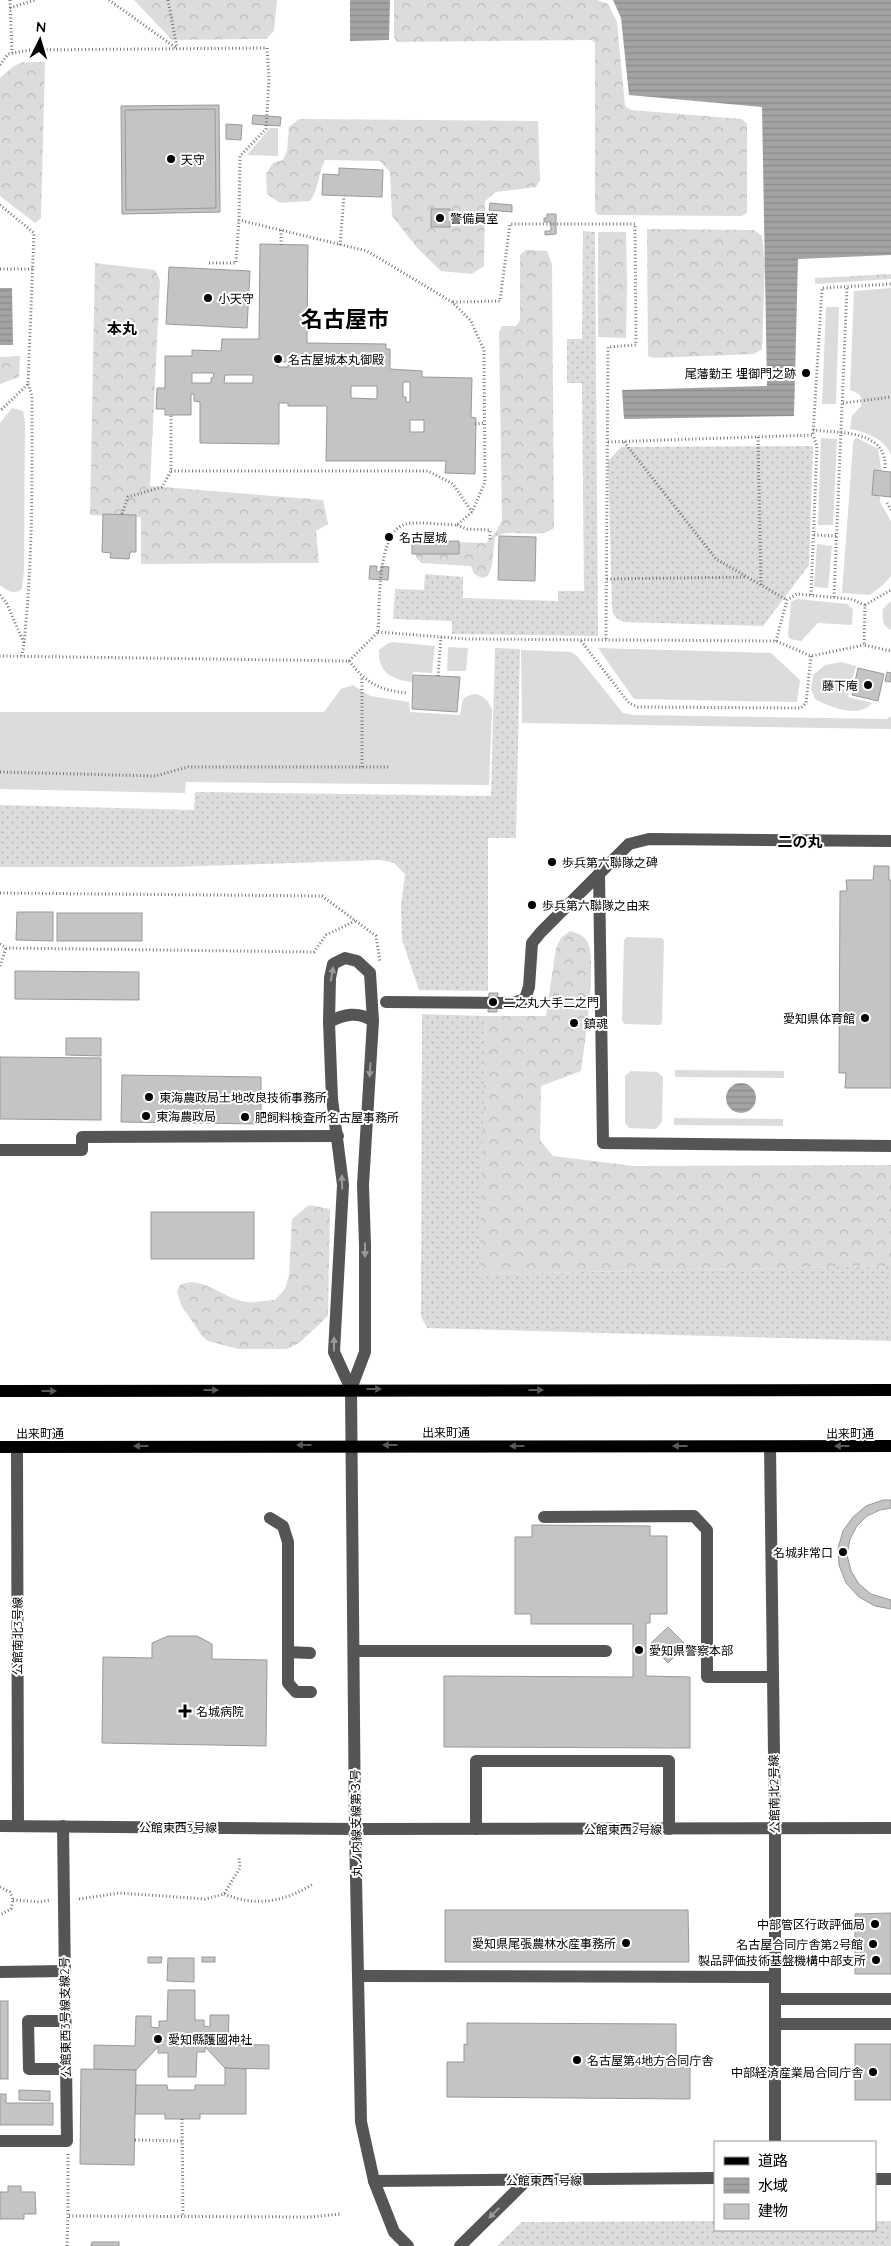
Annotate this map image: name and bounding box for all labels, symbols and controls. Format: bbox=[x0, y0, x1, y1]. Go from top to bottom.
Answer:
north arrow bbox=[15, 15, 65, 65]
text: N bbox=[35, 18, 47, 36]
place label: 天守 bbox=[181, 152, 205, 167]
marker: 天守 bbox=[165, 153, 177, 165]
place label: 警備員室 bbox=[450, 211, 498, 226]
marker: 警備員室 bbox=[434, 212, 446, 224]
place label: 小天守 bbox=[218, 291, 254, 306]
marker: 小天守 bbox=[202, 292, 214, 304]
district label: 名古屋市 bbox=[301, 305, 389, 333]
district label: 本丸 bbox=[107, 319, 137, 338]
place label: 名古屋城本丸御殿 bbox=[288, 352, 384, 367]
marker: 名古屋城本丸御殿 bbox=[272, 353, 284, 365]
place label: 尾藩勤王 埋御門之跡 bbox=[685, 366, 796, 381]
marker: 尾藩勤王 埋御門之跡 bbox=[800, 367, 812, 379]
place label: 名古屋城 bbox=[399, 530, 447, 545]
marker: 名古屋城 bbox=[383, 531, 395, 543]
place label: 藤下庵 bbox=[822, 678, 858, 693]
marker: 藤下庵 bbox=[862, 679, 874, 691]
district label: 二の丸 bbox=[777, 832, 823, 851]
place label: 歩兵第六聯隊之碑 bbox=[562, 855, 658, 870]
marker: 歩兵第六聯隊之碑 bbox=[546, 856, 558, 868]
place label: 歩兵第六聯隊之由来 bbox=[542, 898, 650, 913]
marker: 歩兵第六聯隊之由来 bbox=[526, 899, 538, 911]
one-way arrow bbox=[328, 965, 336, 981]
place label: 二之丸大手二之門 bbox=[503, 995, 599, 1010]
marker: 二之丸大手二之門 bbox=[487, 996, 499, 1008]
place label: 愛知県体育館 bbox=[783, 1011, 855, 1026]
marker: 愛知県体育館 bbox=[859, 1012, 871, 1024]
place label: 鎮魂 bbox=[584, 1016, 608, 1031]
marker: 鎮魂 bbox=[568, 1017, 580, 1029]
one-way arrow bbox=[366, 1062, 374, 1078]
place label: 東海農政局土地改良技術事務所 bbox=[159, 1090, 327, 1105]
marker: 東海農政局土地改良技術事務所 bbox=[143, 1091, 155, 1103]
place label: 東海農政局 bbox=[156, 1109, 216, 1124]
marker: 東海農政局 bbox=[140, 1110, 152, 1122]
place label: 肥飼料検査所名古屋事務所 bbox=[255, 1110, 399, 1125]
marker: 肥飼料検査所名古屋事務所 bbox=[239, 1111, 251, 1123]
one-way arrow bbox=[338, 1174, 346, 1190]
one-way arrow bbox=[361, 1242, 369, 1258]
one-way arrow bbox=[331, 1336, 339, 1352]
one-way arrow bbox=[203, 1386, 219, 1394]
one-way arrow bbox=[366, 1386, 382, 1394]
one-way arrow bbox=[528, 1386, 544, 1394]
one-way arrow bbox=[41, 1387, 57, 1395]
street label: 出来町通 bbox=[422, 1425, 470, 1440]
street label: 出来町通 bbox=[16, 1426, 64, 1441]
street label: 出来町通 bbox=[826, 1426, 874, 1441]
one-way arrow bbox=[295, 1441, 311, 1449]
one-way arrow bbox=[381, 1441, 397, 1449]
one-way arrow bbox=[133, 1442, 149, 1450]
one-way arrow bbox=[509, 1442, 525, 1450]
one-way arrow bbox=[672, 1442, 688, 1450]
one-way arrow bbox=[834, 1442, 850, 1450]
place label: 名城非常口 bbox=[773, 1545, 833, 1560]
marker: 名城非常口 bbox=[837, 1546, 849, 1558]
street label: 公館南北3号線 bbox=[10, 1597, 25, 1675]
place label: 愛知県警察本部 bbox=[649, 1643, 733, 1658]
marker: 愛知県警察本部 bbox=[633, 1644, 645, 1656]
marker: 名城病院 bbox=[178, 1704, 192, 1718]
place label: 名城病院 bbox=[196, 1704, 244, 1719]
street label: 公館南北2号線 bbox=[766, 1755, 782, 1833]
street label: 丸ノ内線支線第３号 bbox=[348, 1769, 364, 1877]
street label: 公館東西3号線 bbox=[139, 1820, 217, 1835]
street label: 公館東西2号線 bbox=[584, 1822, 662, 1837]
place label: 中部管区行政評価局 bbox=[757, 1917, 865, 1932]
marker: 中部管区行政評価局 bbox=[869, 1918, 881, 1930]
place label: 愛知県尾張農林水産事務所 bbox=[472, 1936, 616, 1951]
marker: 愛知県尾張農林水産事務所 bbox=[620, 1937, 632, 1949]
place label: 名古屋合同庁舎第2号館 bbox=[736, 1937, 863, 1952]
marker: 名古屋合同庁舎第2号館 bbox=[867, 1938, 879, 1950]
place label: 製品評価技術基盤機構中部支所 bbox=[698, 1953, 866, 1968]
marker: 製品評価技術基盤機構中部支所 bbox=[870, 1954, 882, 1966]
street label: 公館東西3号線支線2号 bbox=[56, 1956, 74, 2078]
place label: 愛知縣護國神社 bbox=[168, 2032, 252, 2047]
marker: 愛知縣護國神社 bbox=[152, 2033, 164, 2045]
place label: 名古屋第4地方合同庁舎 bbox=[587, 2053, 713, 2068]
marker: 名古屋第4地方合同庁舎 bbox=[571, 2054, 583, 2066]
place label: 中部経済産業局合同庁舎 bbox=[731, 2065, 863, 2080]
marker: 中部経済産業局合同庁舎 bbox=[867, 2066, 879, 2078]
legend bbox=[714, 2141, 876, 2231]
text: 道路 bbox=[758, 2151, 788, 2170]
street label: 公館東西1号線 bbox=[506, 2173, 582, 2188]
text: 水域 bbox=[758, 2176, 788, 2195]
text: 建物 bbox=[758, 2201, 788, 2220]
one-way arrow bbox=[488, 2207, 500, 2219]

